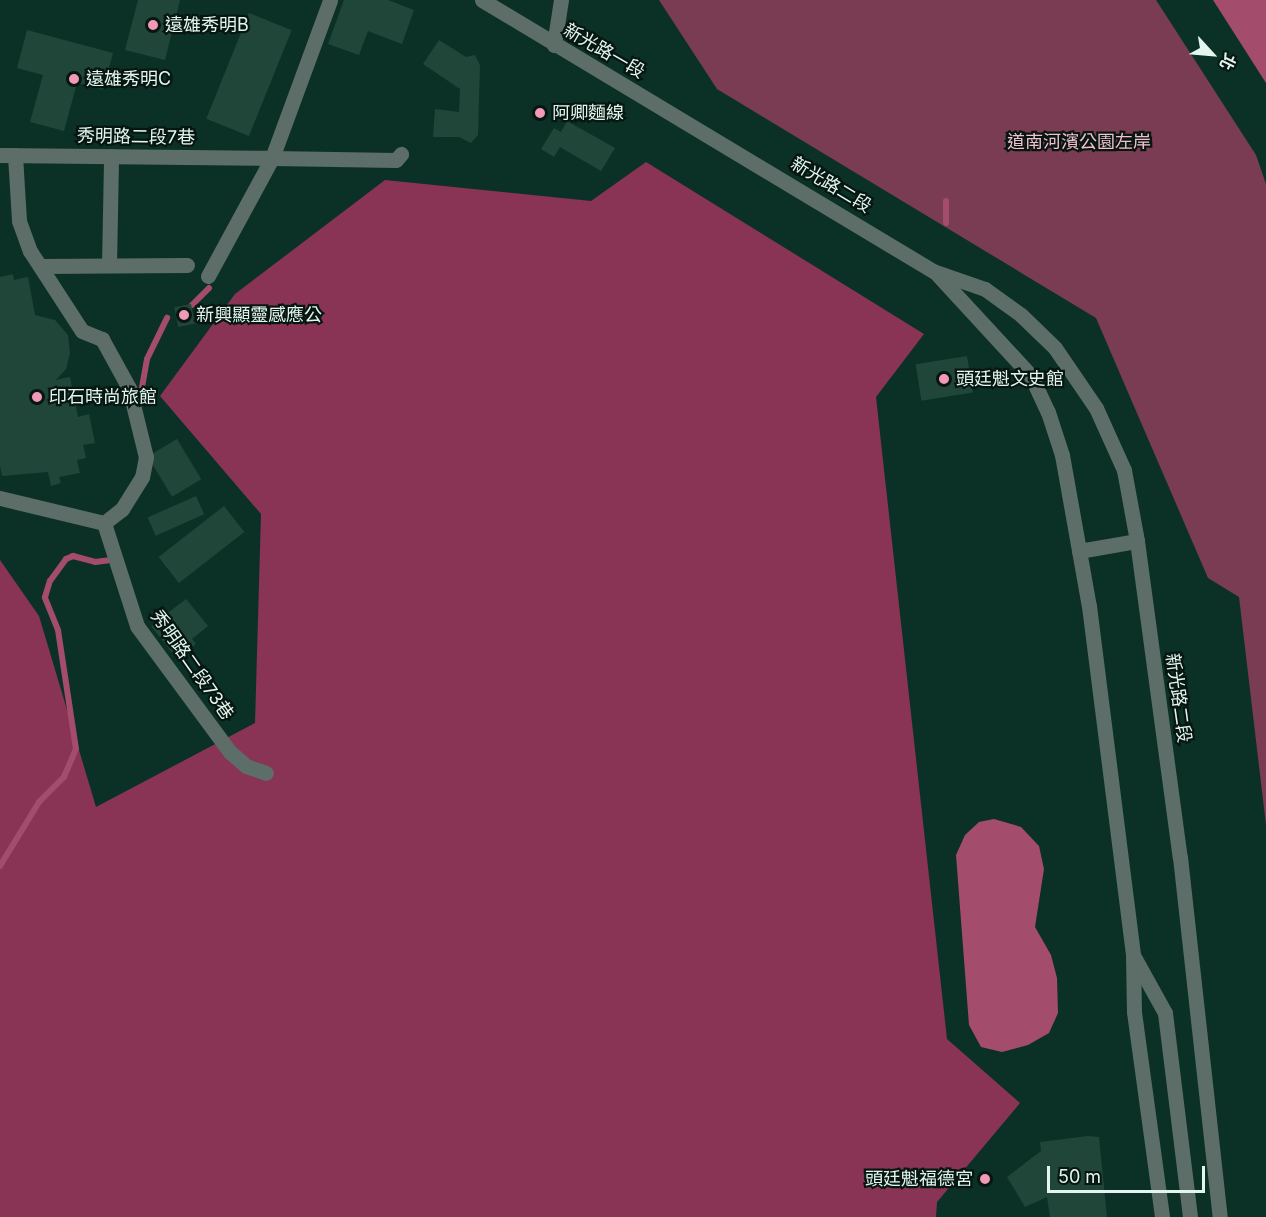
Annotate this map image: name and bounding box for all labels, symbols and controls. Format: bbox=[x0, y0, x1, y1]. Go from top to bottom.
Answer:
place label: 遠雄秀明B bbox=[165, 14, 249, 36]
marker: 遠雄秀明B bbox=[146, 18, 160, 32]
street label: 新光路一段 bbox=[560, 19, 648, 83]
north arrow bbox=[1182, 24, 1242, 84]
text: 北 bbox=[1216, 50, 1241, 73]
place label: 遠雄秀明C bbox=[86, 68, 171, 90]
marker: 遠雄秀明C bbox=[67, 72, 81, 86]
place label: 阿卿麵線 bbox=[552, 102, 624, 124]
marker: 阿卿麵線 bbox=[533, 106, 547, 120]
street label: 秀明路二段7巷 bbox=[77, 125, 195, 149]
park label: 道南河濱公園左岸 bbox=[1007, 131, 1151, 153]
street label: 新光路二段 bbox=[787, 153, 875, 217]
place label: 新興顯靈感應公 bbox=[196, 304, 322, 326]
marker: 新興顯靈感應公 bbox=[177, 308, 191, 322]
place label: 頭廷魁文史館 bbox=[956, 368, 1064, 390]
marker: 頭廷魁文史館 bbox=[937, 372, 951, 386]
place label: 印石時尚旅館 bbox=[49, 386, 157, 408]
marker: 印石時尚旅館 bbox=[30, 390, 44, 404]
street label: 秀明路二段73巷 bbox=[146, 606, 238, 724]
street label: 新光路二段 bbox=[1161, 652, 1195, 744]
scale bar bbox=[1050, 1154, 1208, 1192]
text: 50 m bbox=[1058, 1166, 1101, 1187]
place label: 頭廷魁福德宮 bbox=[865, 1168, 973, 1190]
marker: 頭廷魁福德宮 bbox=[978, 1172, 992, 1186]

